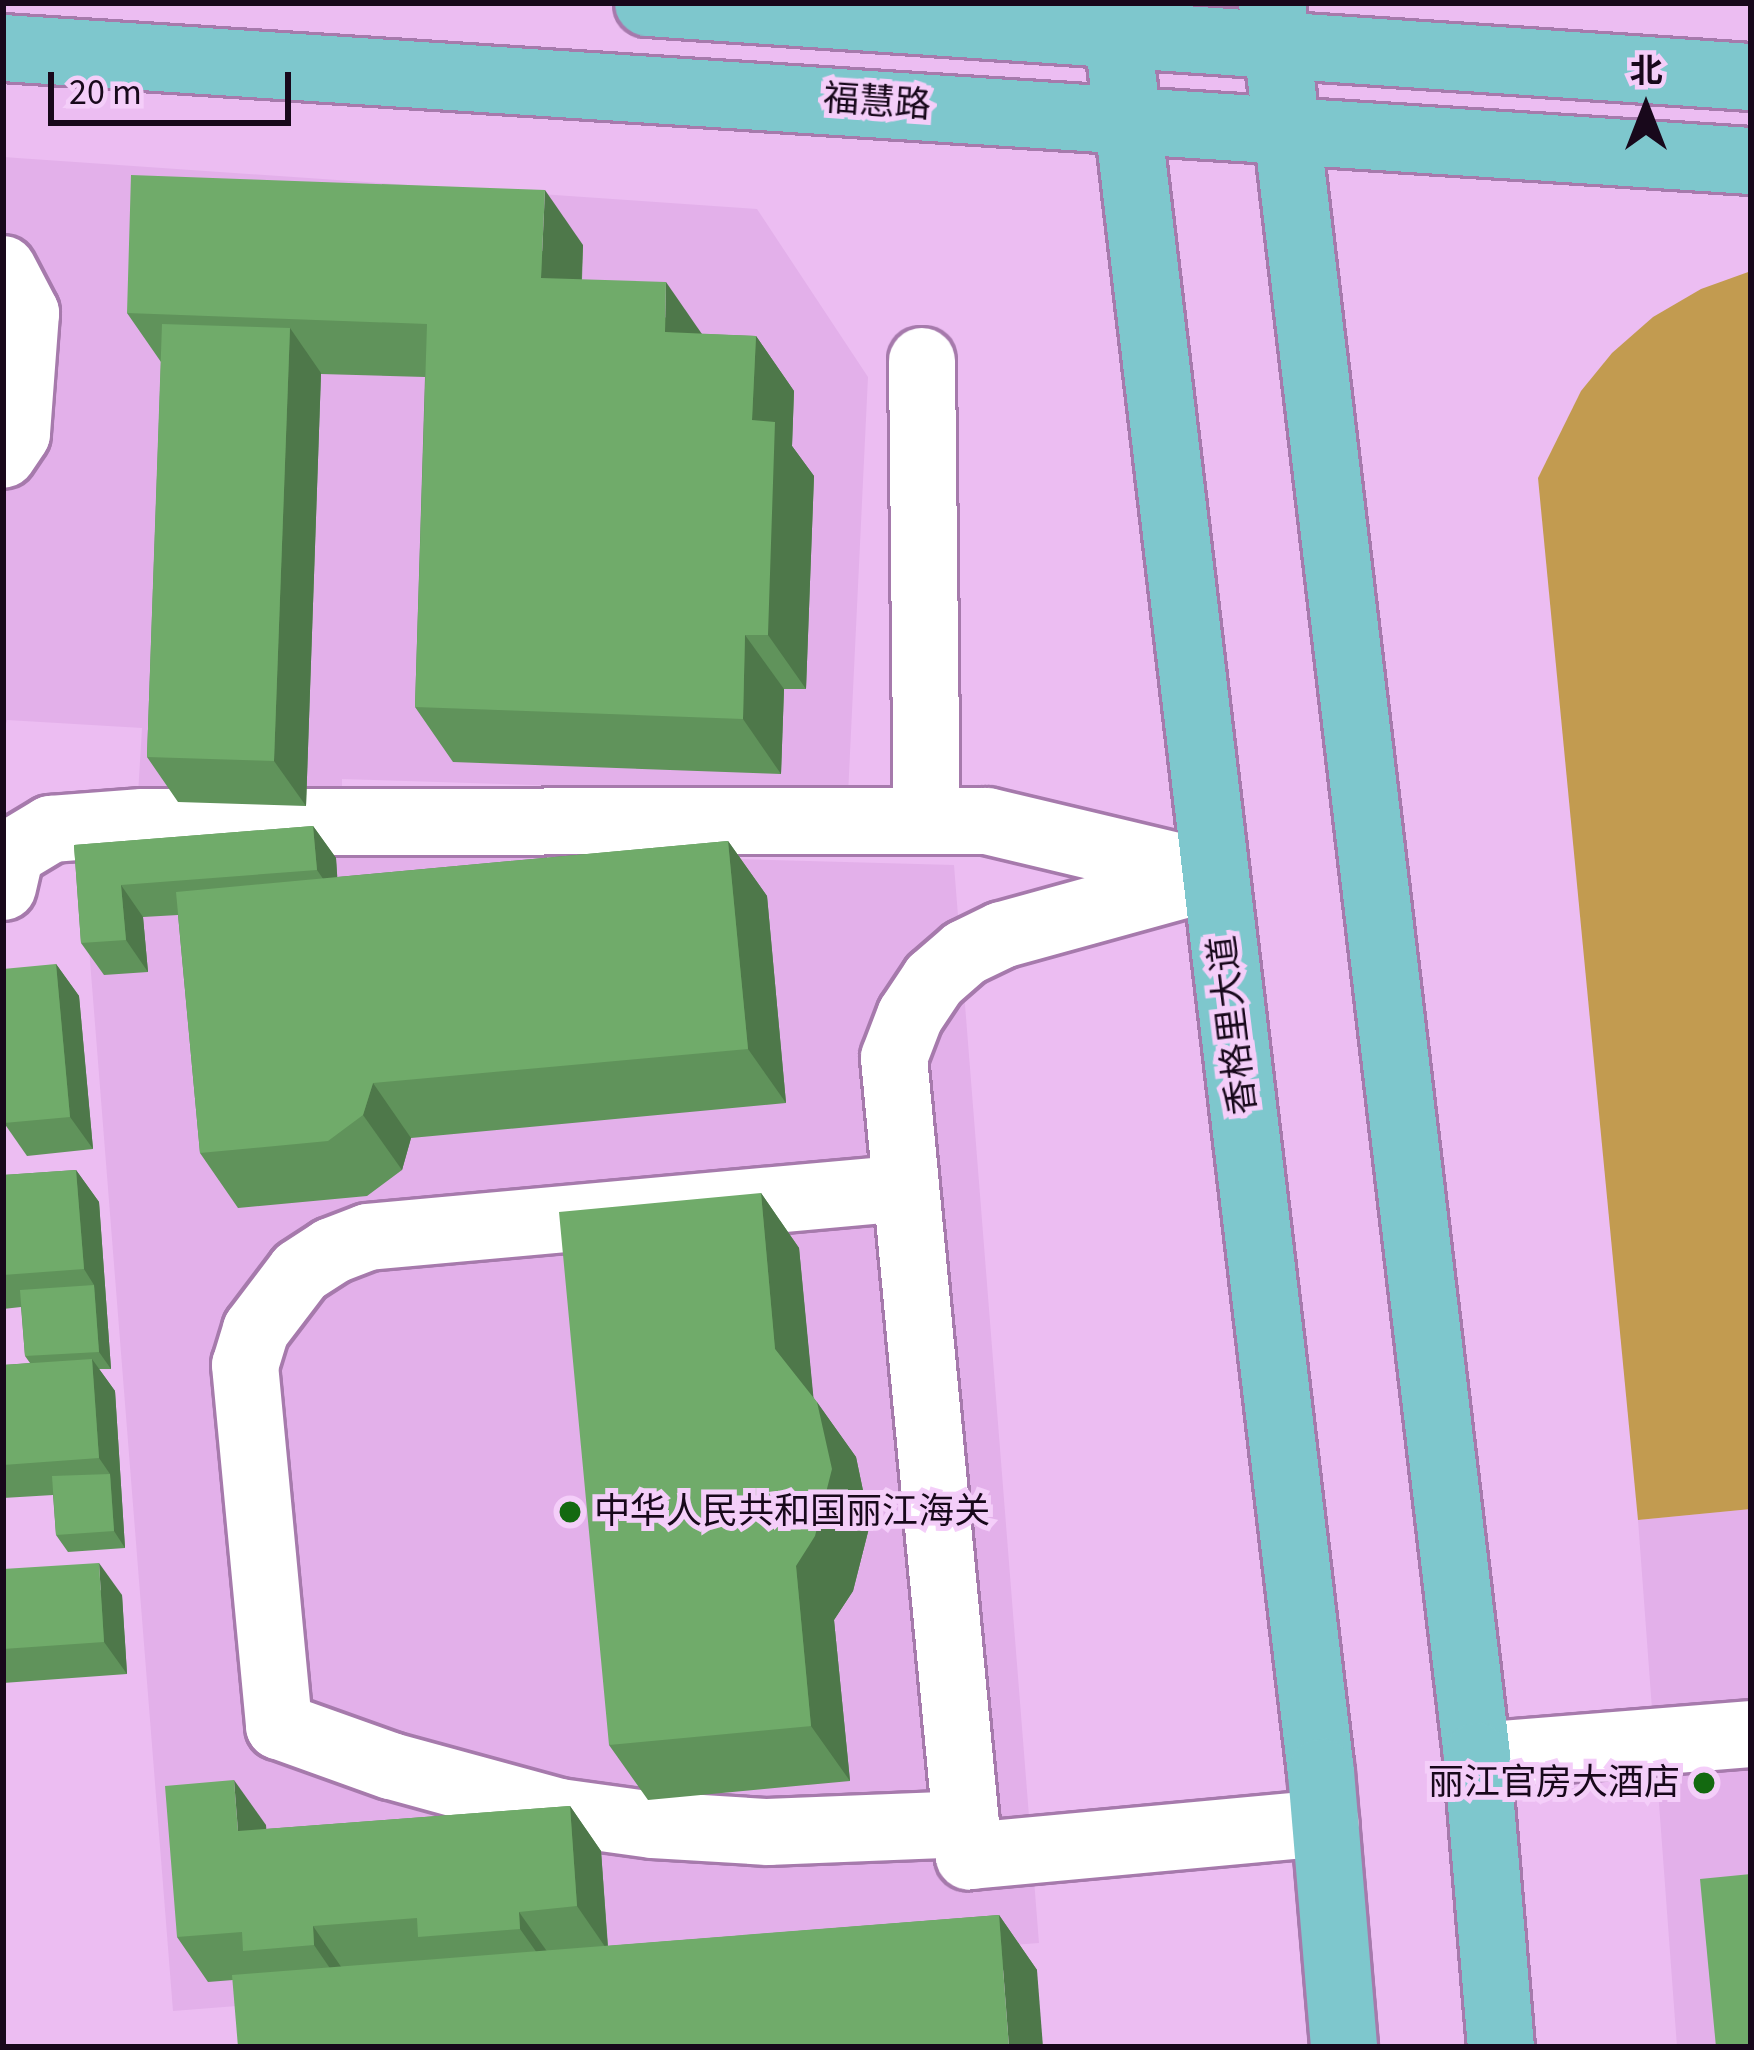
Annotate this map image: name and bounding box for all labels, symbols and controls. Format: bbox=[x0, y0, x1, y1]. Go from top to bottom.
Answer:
scale bar bbox=[54, 48, 297, 122]
north arrow bbox=[1586, 48, 1706, 168]
text: 北 bbox=[1630, 48, 1663, 95]
text: 20 m bbox=[69, 67, 142, 118]
street label: 福慧路 bbox=[822, 77, 932, 127]
street label: 香格里大道 bbox=[1201, 933, 1265, 1117]
place label: 中华人民共和国丽江海关 bbox=[594, 1490, 990, 1534]
marker: 中华人民共和国丽江海关 bbox=[557, 1499, 583, 1525]
place label: 丽江官房大酒店 bbox=[1428, 1761, 1680, 1805]
marker: 丽江官房大酒店 bbox=[1691, 1770, 1717, 1796]

